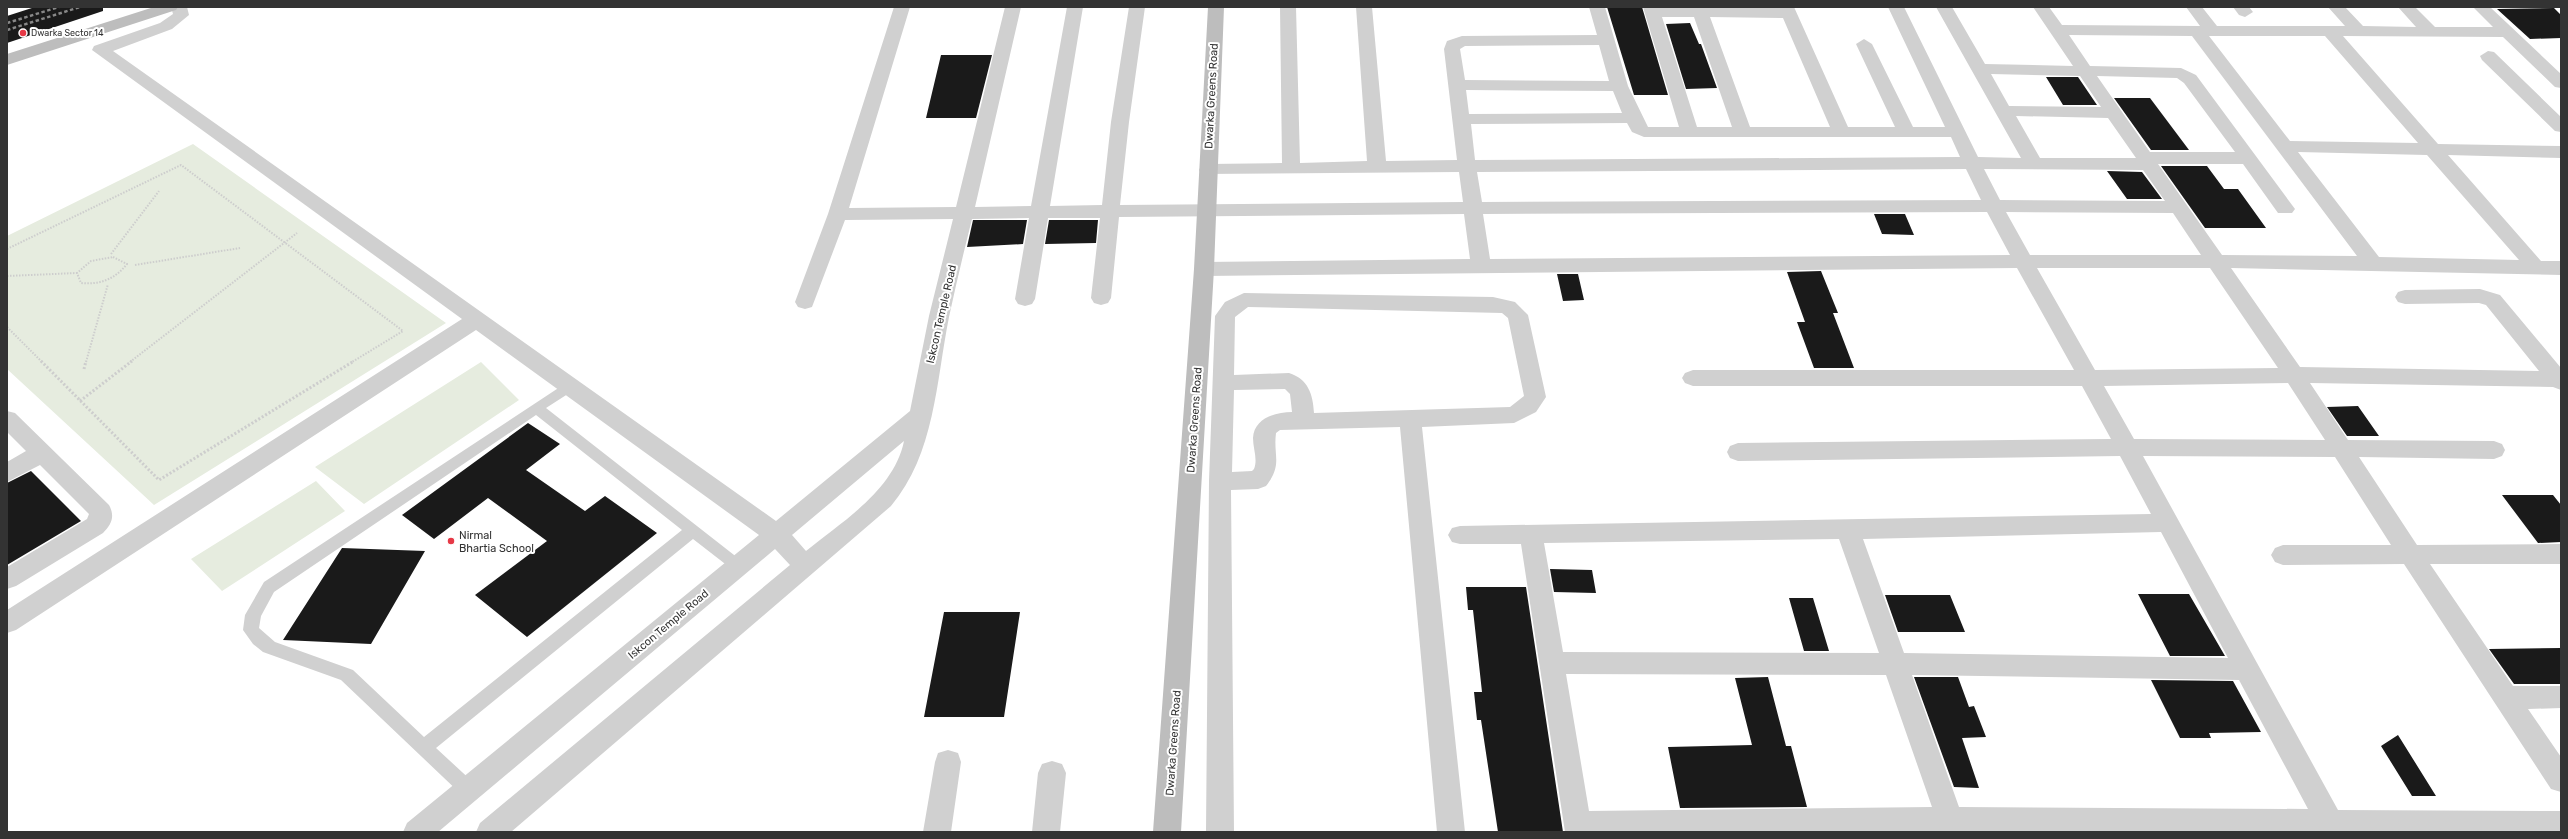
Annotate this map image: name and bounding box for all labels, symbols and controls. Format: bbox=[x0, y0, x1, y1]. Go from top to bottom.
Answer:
marker: Dwarka Sector 14 bbox=[18, 28, 28, 38]
place label: Dwarka Sector 14 bbox=[31, 28, 104, 38]
street label: Dwarka Greens Road bbox=[1202, 43, 1221, 149]
street label: Iskcon Temple Road bbox=[924, 263, 959, 365]
street label: Dwarka Greens Road bbox=[1184, 367, 1205, 473]
place label: Nirmal Bhartia School bbox=[459, 529, 534, 555]
marker: Nirmal Bhartia School bbox=[446, 536, 456, 546]
street label: Iskcon Temple Road bbox=[625, 587, 711, 662]
street label: Dwarka Greens Road bbox=[1163, 690, 1184, 796]

